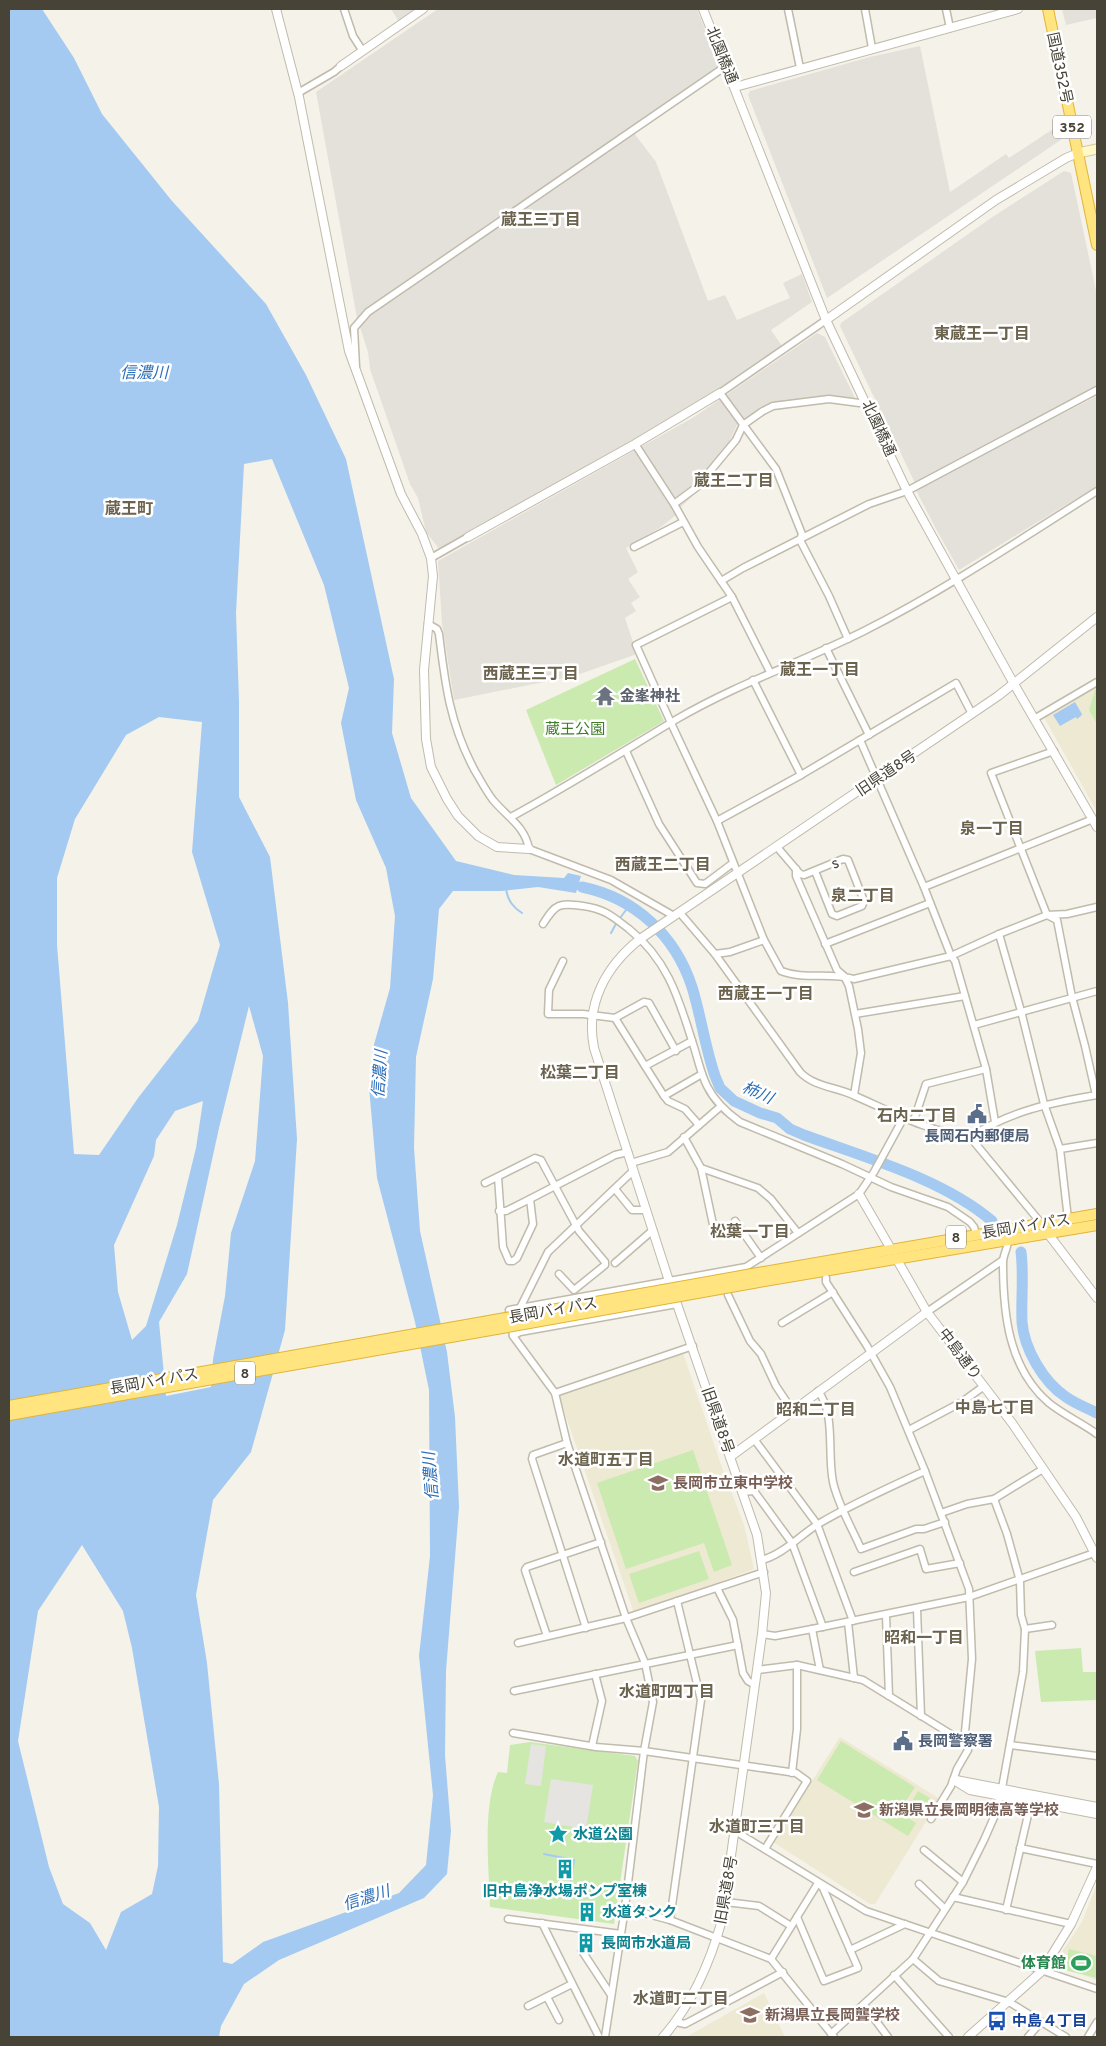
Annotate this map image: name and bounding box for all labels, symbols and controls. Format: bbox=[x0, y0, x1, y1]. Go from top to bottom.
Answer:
street label: 北園橋通 bbox=[701, 24, 742, 87]
street label: 国道352号 bbox=[1042, 31, 1075, 106]
road number: 352 bbox=[1053, 115, 1091, 138]
district label: 蔵王三丁目 bbox=[501, 211, 581, 231]
district label: 東蔵王一丁目 bbox=[934, 325, 1030, 345]
water label: 信濃川 bbox=[120, 364, 170, 384]
street label: 北園橋通 bbox=[856, 397, 900, 460]
district label: 蔵王二丁目 bbox=[694, 472, 774, 492]
district label: 蔵王町 bbox=[105, 500, 153, 520]
district label: 蔵王一丁目 bbox=[780, 661, 860, 681]
district label: 西蔵王三丁目 bbox=[483, 665, 579, 685]
temple icon: 金峯神社 bbox=[594, 685, 616, 707]
place label: 金峯神社 bbox=[620, 687, 680, 707]
park label: 蔵王公園 bbox=[545, 721, 605, 740]
street label: 旧県道8号 bbox=[853, 747, 921, 801]
district label: 泉一丁目 bbox=[960, 820, 1024, 840]
street label: s bbox=[829, 854, 842, 875]
district label: 西蔵王二丁目 bbox=[615, 856, 711, 876]
district label: 泉二丁目 bbox=[831, 887, 895, 907]
district label: 西蔵王一丁目 bbox=[718, 985, 814, 1005]
water label: 信濃川 bbox=[369, 1048, 393, 1099]
district label: 松葉二丁目 bbox=[540, 1064, 620, 1084]
water label: 柿川 bbox=[738, 1078, 778, 1110]
public building icon: 長岡石内郵便局 bbox=[966, 1103, 988, 1125]
district label: 石内二丁目 bbox=[877, 1107, 957, 1127]
place label: 長岡石内郵便局 bbox=[924, 1128, 1030, 1147]
street label: 長岡バイパス bbox=[980, 1211, 1072, 1244]
district label: 松葉一丁目 bbox=[710, 1223, 790, 1243]
road number: 8 bbox=[946, 1226, 966, 1248]
street label: 長岡バイパス bbox=[507, 1294, 599, 1329]
street label: 中島通り bbox=[933, 1325, 984, 1385]
road number: 8 bbox=[235, 1362, 255, 1385]
street label: 長岡バイパス bbox=[108, 1365, 200, 1400]
street label: 旧県道8号 bbox=[696, 1385, 737, 1456]
district label: 中島七丁目 bbox=[955, 1399, 1035, 1419]
district label: 昭和二丁目 bbox=[776, 1401, 856, 1421]
water label: 信濃川 bbox=[420, 1449, 444, 1501]
district label: 水道町五丁目 bbox=[558, 1451, 654, 1471]
school or university icon: 長岡市立東中学校 bbox=[647, 1472, 669, 1494]
place label: 長岡市立東中学校 bbox=[673, 1475, 793, 1494]
district label: 昭和一丁目 bbox=[884, 1629, 964, 1649]
district label: 水道町四丁目 bbox=[619, 1683, 715, 1703]
public building icon: 長岡警察署 bbox=[892, 1730, 914, 1752]
place label: 長岡警察署 bbox=[918, 1733, 993, 1752]
school or university icon: 新潟県立長岡明徳高等学校 bbox=[853, 1799, 875, 1821]
place label: 新潟県立長岡明徳高等学校 bbox=[879, 1802, 1059, 1821]
district label: 水道町三丁目 bbox=[709, 1818, 805, 1838]
place icon: 水道公園 bbox=[547, 1823, 569, 1845]
place label: 水道公園 bbox=[573, 1826, 633, 1845]
street label: 旧県道8号 bbox=[712, 1855, 743, 1926]
building icon: 旧中島浄水場ポンプ室棟 bbox=[554, 1858, 576, 1880]
water label: 信濃川 bbox=[341, 1881, 394, 1916]
place label: 旧中島浄水場ポンプ室棟 bbox=[483, 1882, 647, 1902]
building icon: 水道タンク bbox=[576, 1901, 598, 1923]
place label: 水道タンク bbox=[602, 1904, 677, 1923]
building icon: 長岡市水道局 bbox=[575, 1932, 597, 1954]
place label: 長岡市水道局 bbox=[601, 1935, 691, 1954]
sports icon: 体育館 bbox=[1070, 1952, 1092, 1974]
place label: 体育館 bbox=[1021, 1955, 1066, 1974]
district label: 水道町二丁目 bbox=[633, 1990, 729, 2010]
school or university icon: 新潟県立長岡聾学校 bbox=[739, 2004, 761, 2026]
place label: 新潟県立長岡聾学校 bbox=[765, 2007, 900, 2026]
bus stop icon: 中島４丁目 bbox=[986, 2010, 1008, 2032]
place label: 中島４丁目 bbox=[1012, 2012, 1087, 2032]

